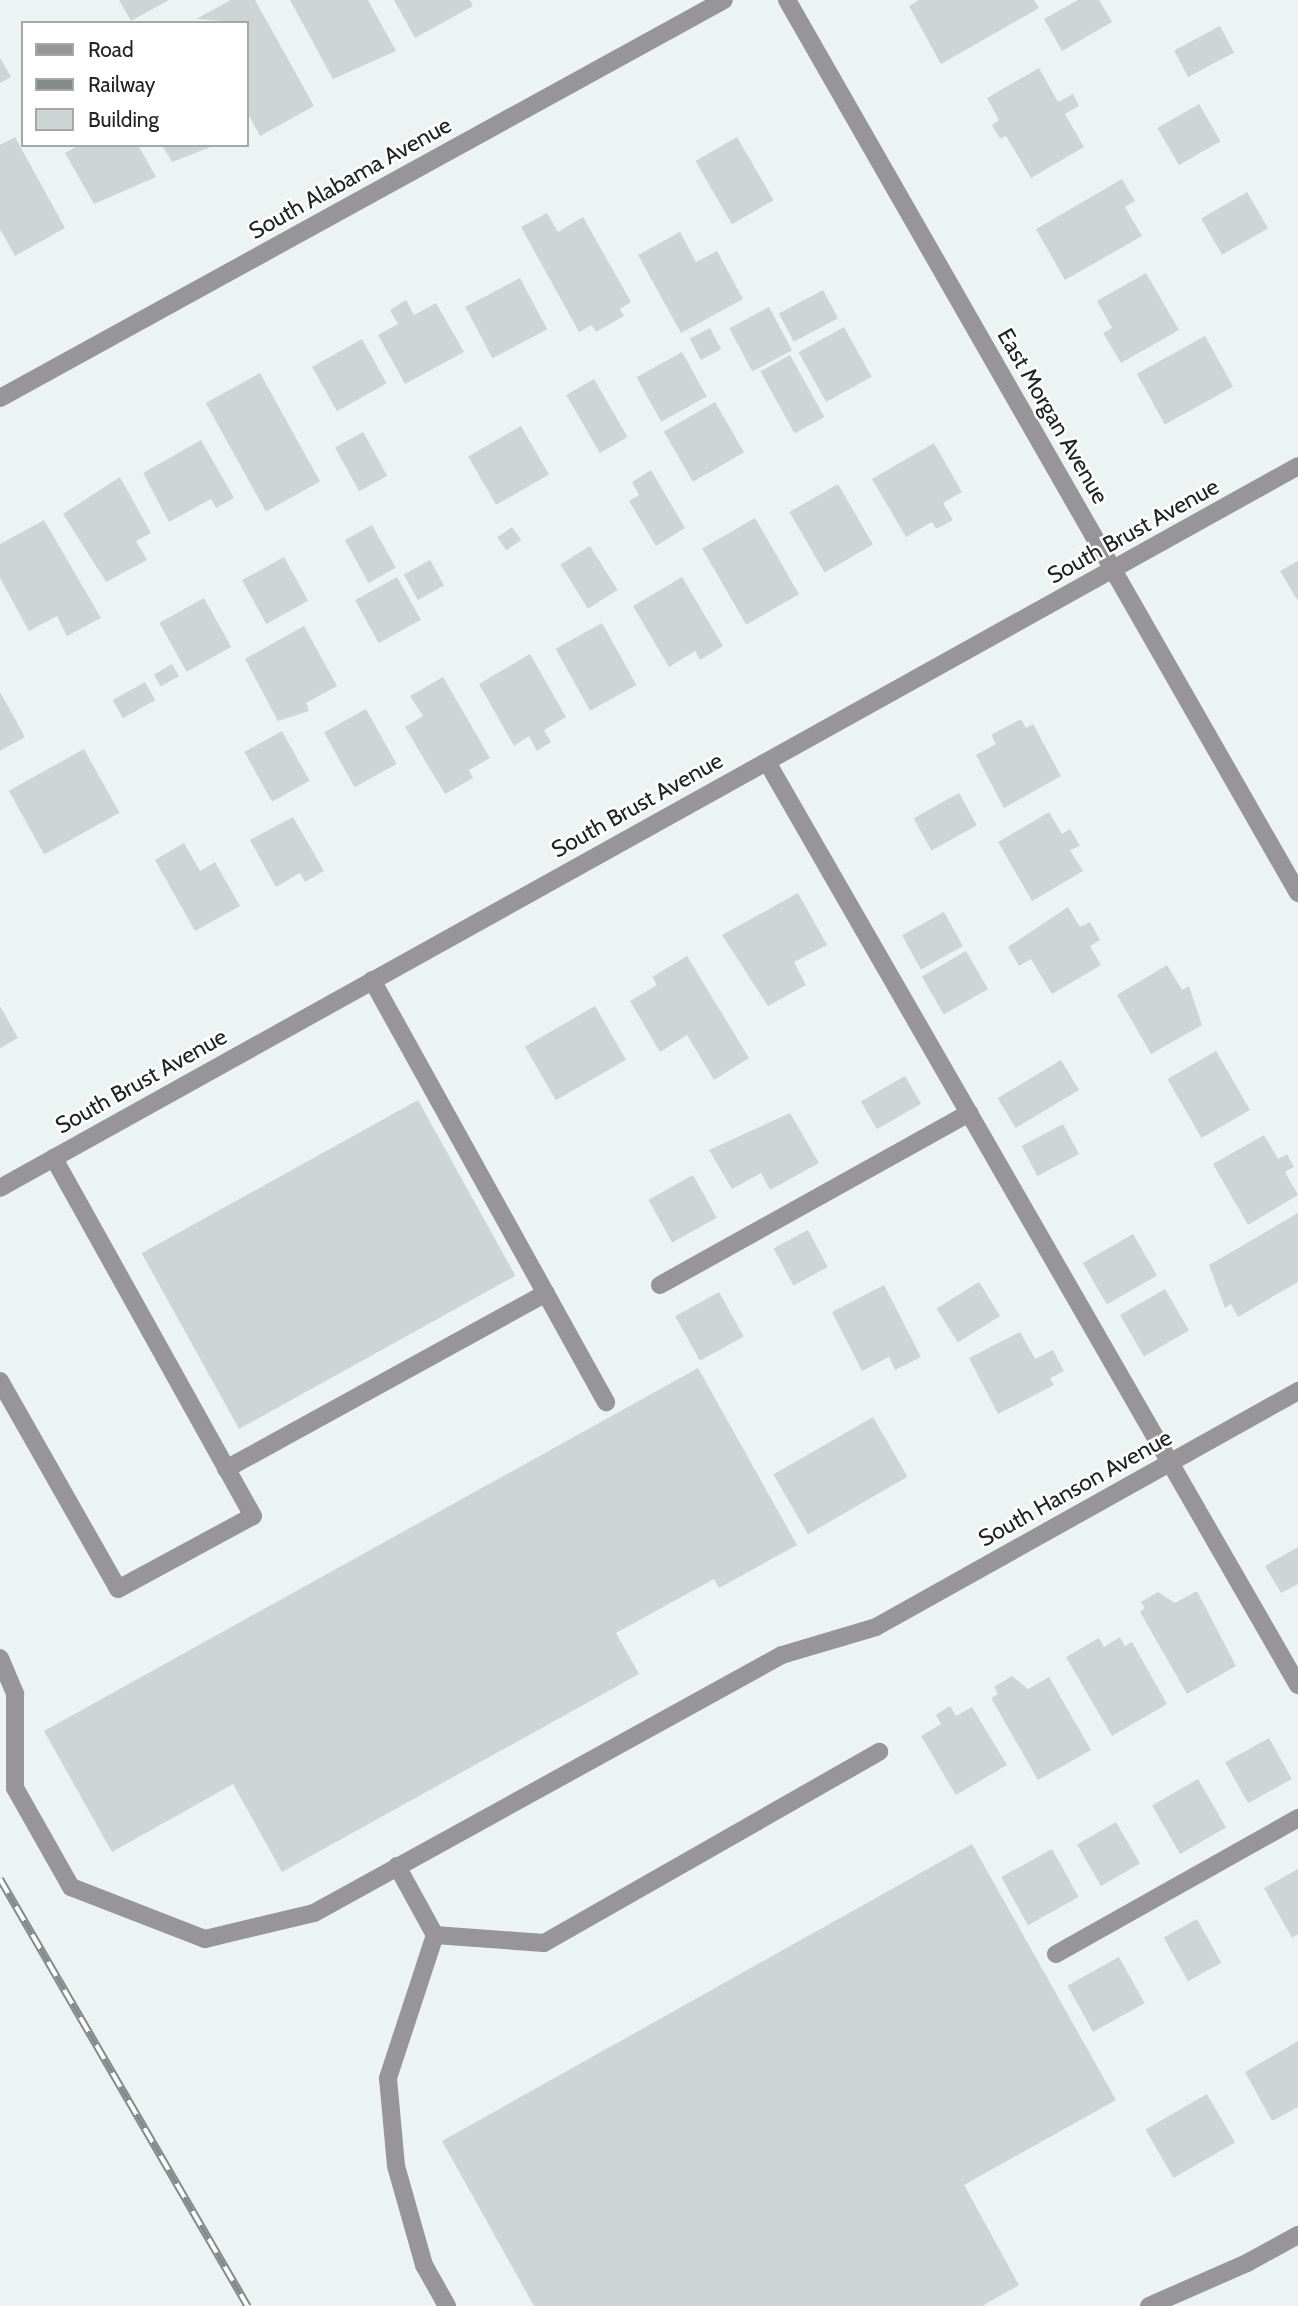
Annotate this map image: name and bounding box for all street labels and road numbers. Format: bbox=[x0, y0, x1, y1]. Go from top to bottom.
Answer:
street label: South Alabama Avenue bbox=[244, 111, 456, 245]
street label: East Morgan Avenue bbox=[992, 323, 1114, 509]
street label: South Brust Avenue bbox=[1042, 472, 1224, 590]
street label: South Brust Avenue bbox=[546, 746, 728, 864]
street label: South Brust Avenue bbox=[50, 1022, 232, 1140]
street label: South Hanson Avenue bbox=[974, 1423, 1176, 1553]

